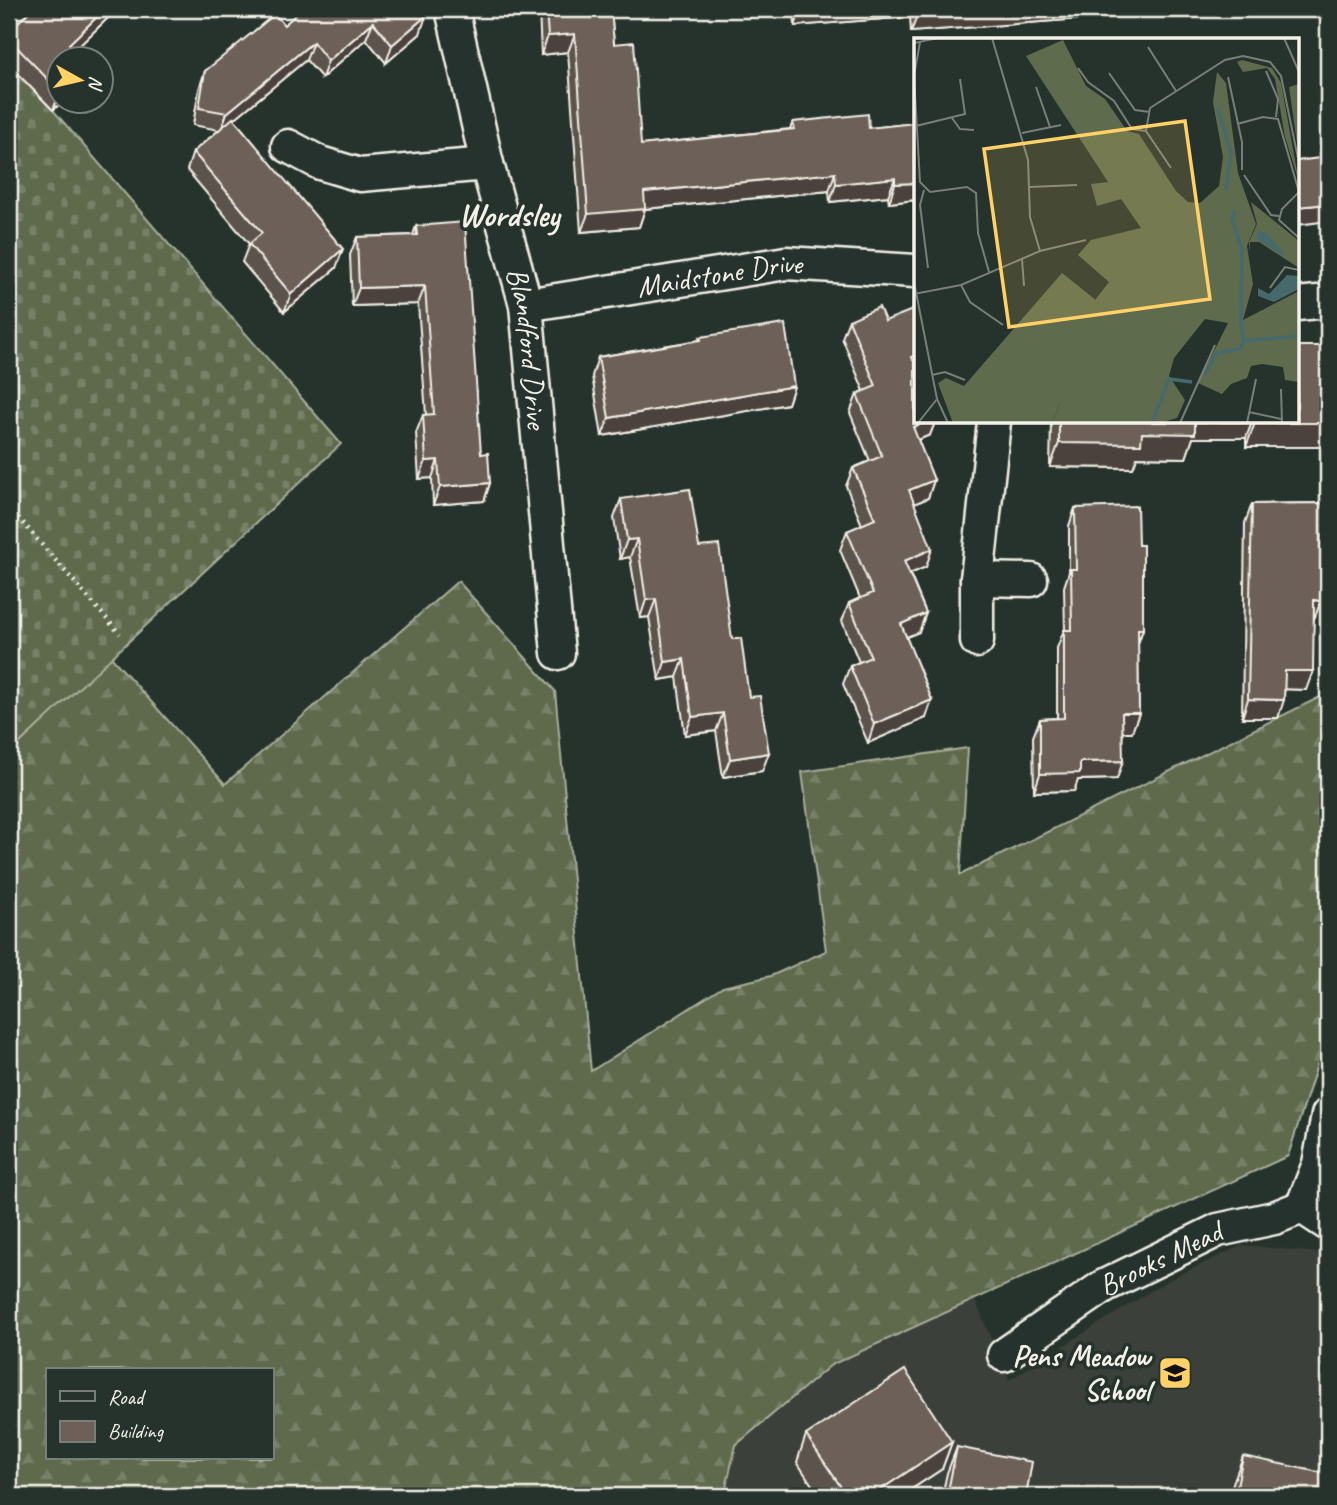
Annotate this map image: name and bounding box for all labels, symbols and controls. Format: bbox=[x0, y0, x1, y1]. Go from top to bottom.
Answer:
inset map bbox=[914, 38, 1298, 424]
north arrow bbox=[46, 46, 116, 116]
text: N bbox=[83, 75, 109, 93]
district label: Wordsley bbox=[459, 194, 562, 236]
street label: Maidstone Drive bbox=[634, 244, 805, 306]
street label: Blandford Drive bbox=[497, 263, 556, 432]
street label: Brooks Mead bbox=[1092, 1210, 1232, 1305]
place label: Pens Meadow School bbox=[1012, 1337, 1156, 1409]
school or university icon: Pens Meadow School bbox=[1156, 1354, 1194, 1392]
legend bbox=[46, 1368, 273, 1460]
text: Road bbox=[108, 1384, 147, 1410]
text: Building bbox=[108, 1418, 165, 1444]

